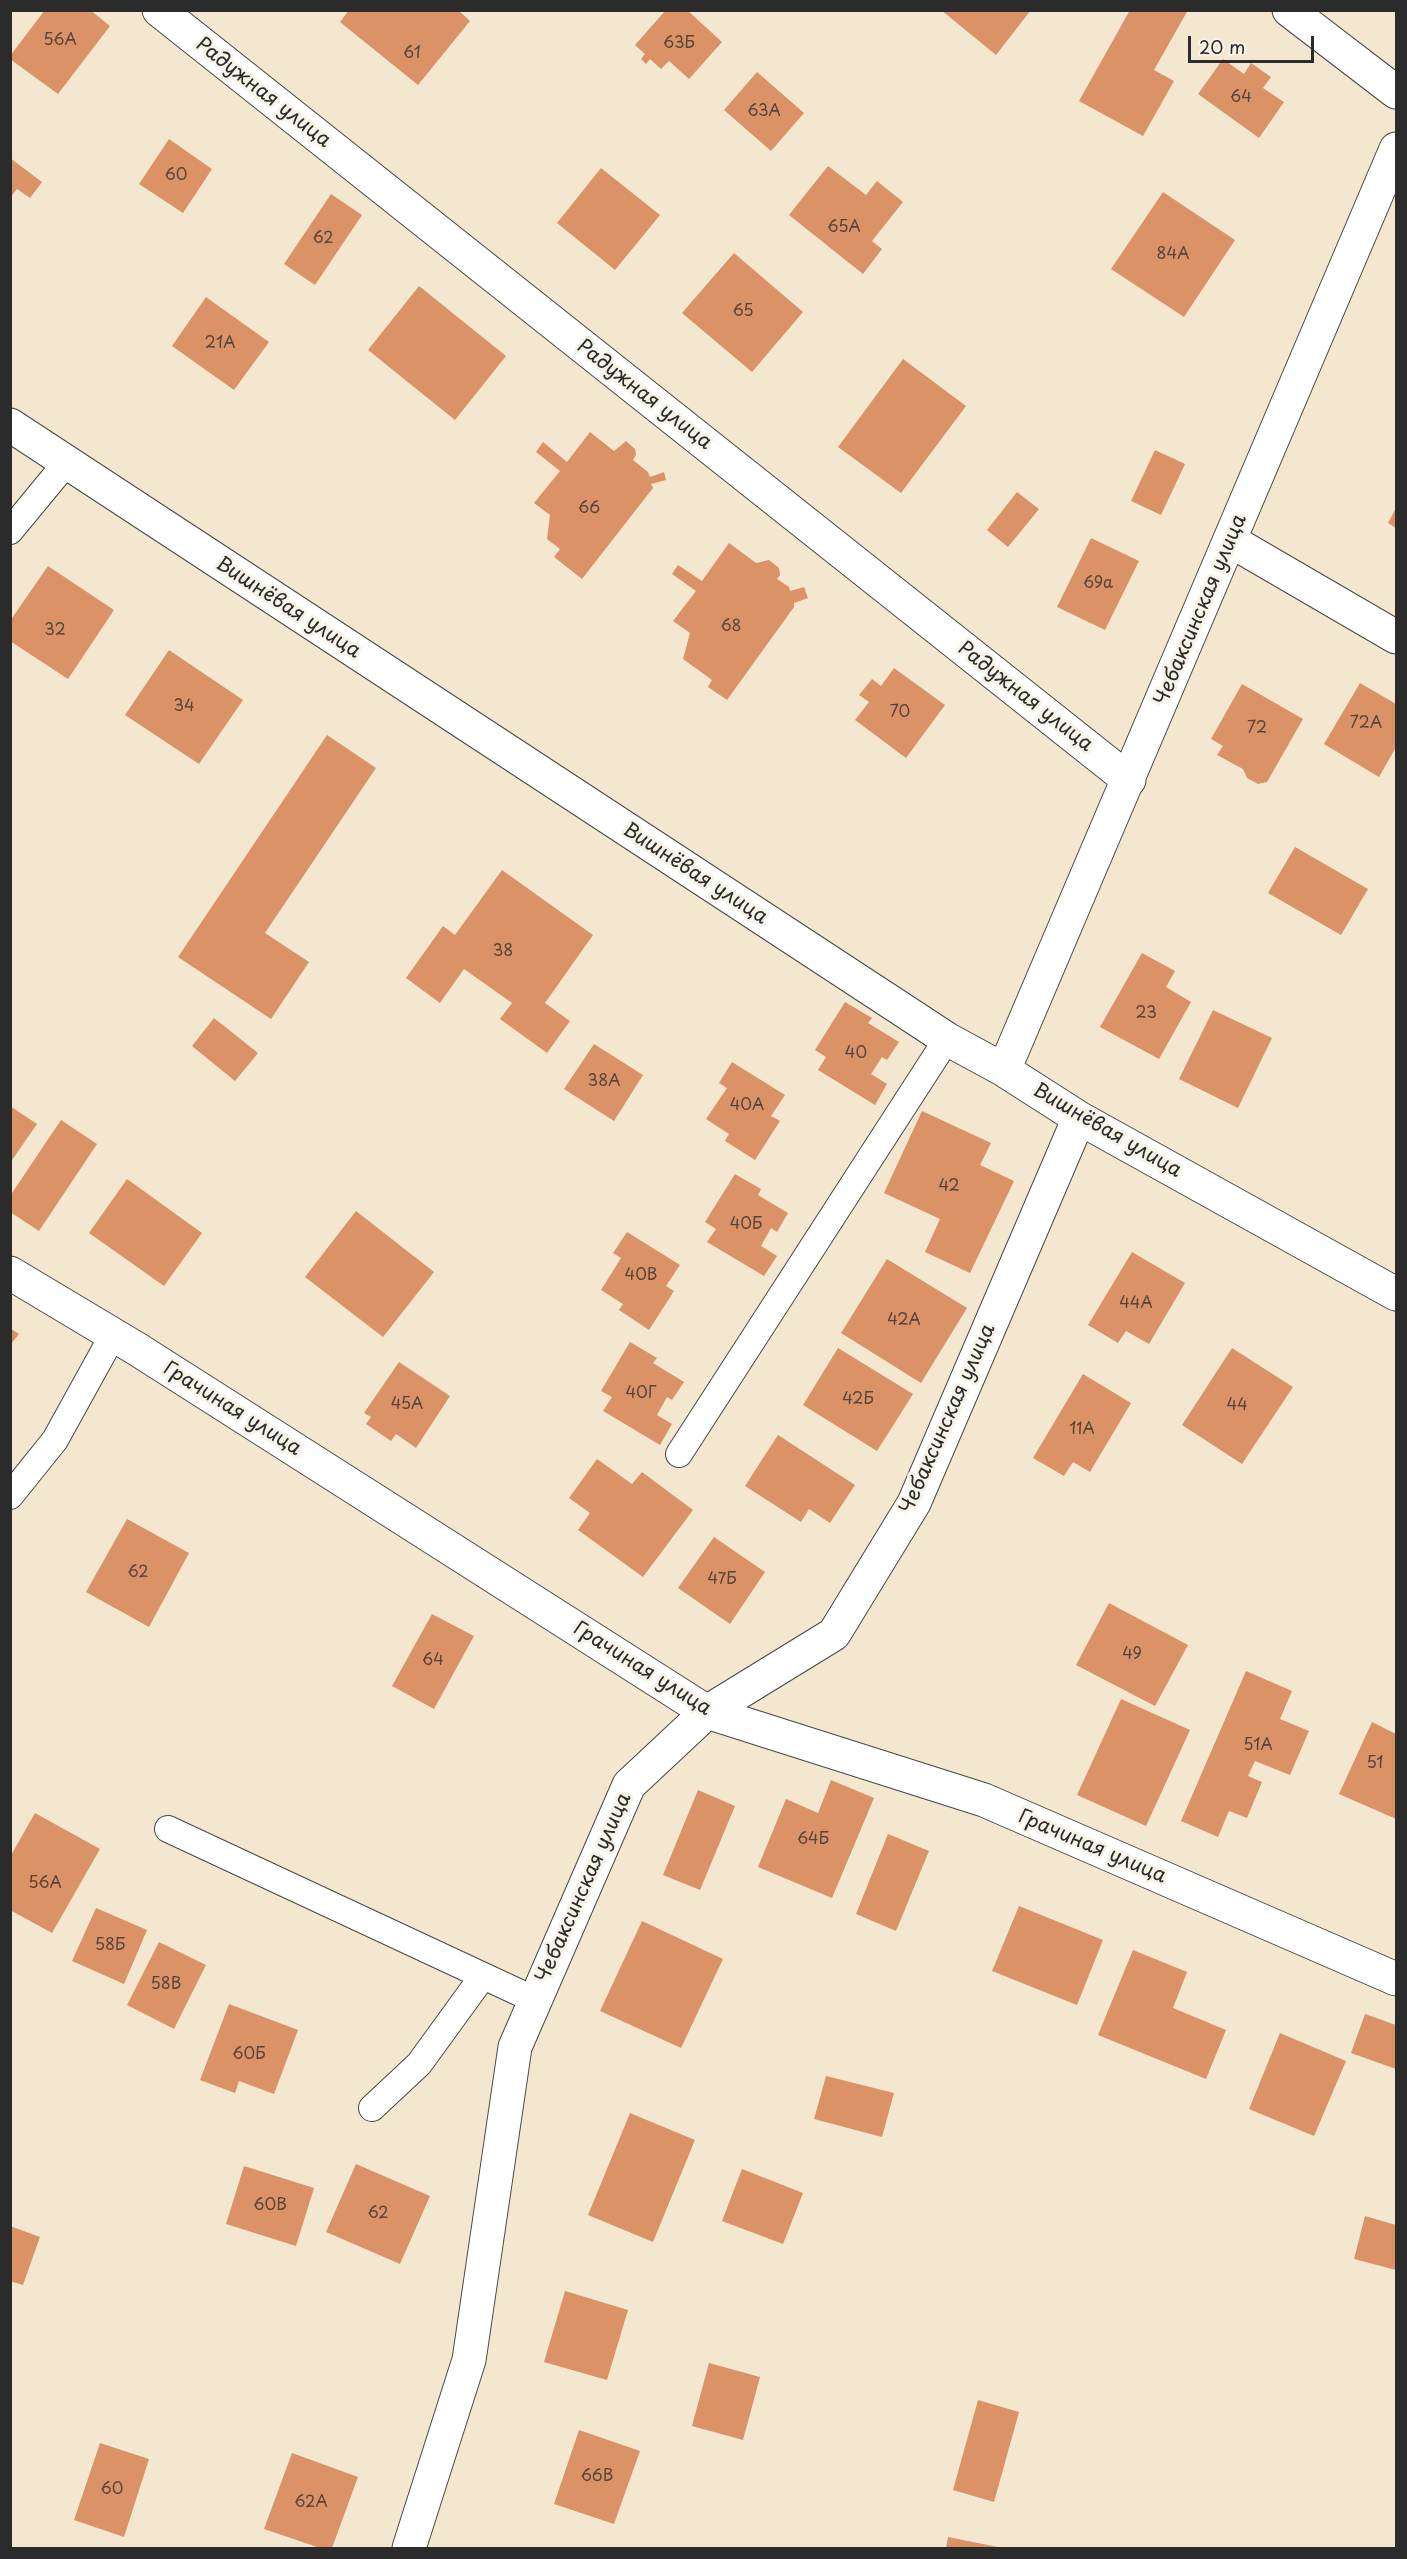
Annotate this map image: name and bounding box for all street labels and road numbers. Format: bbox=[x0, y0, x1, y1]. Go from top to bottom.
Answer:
street label: Радужная улица bbox=[191, 33, 335, 153]
street label: Радужная улица bbox=[572, 335, 716, 455]
street label: Чебаксинская улица bbox=[1150, 511, 1252, 709]
street label: Вишнёвая улица bbox=[211, 552, 365, 664]
street label: Радужная улица bbox=[953, 637, 1097, 757]
street label: Вишнёвая улица bbox=[618, 818, 772, 930]
street label: Вишнёвая улица bbox=[1028, 1079, 1186, 1183]
street label: Чебаксинская улица bbox=[895, 1320, 1001, 1518]
street label: Грачиная улица bbox=[158, 1357, 306, 1461]
street label: Грачиная улица bbox=[568, 1617, 716, 1721]
street label: Чебаксинская улица bbox=[531, 1789, 637, 1987]
street label: Грачиная улица bbox=[1014, 1805, 1170, 1889]

